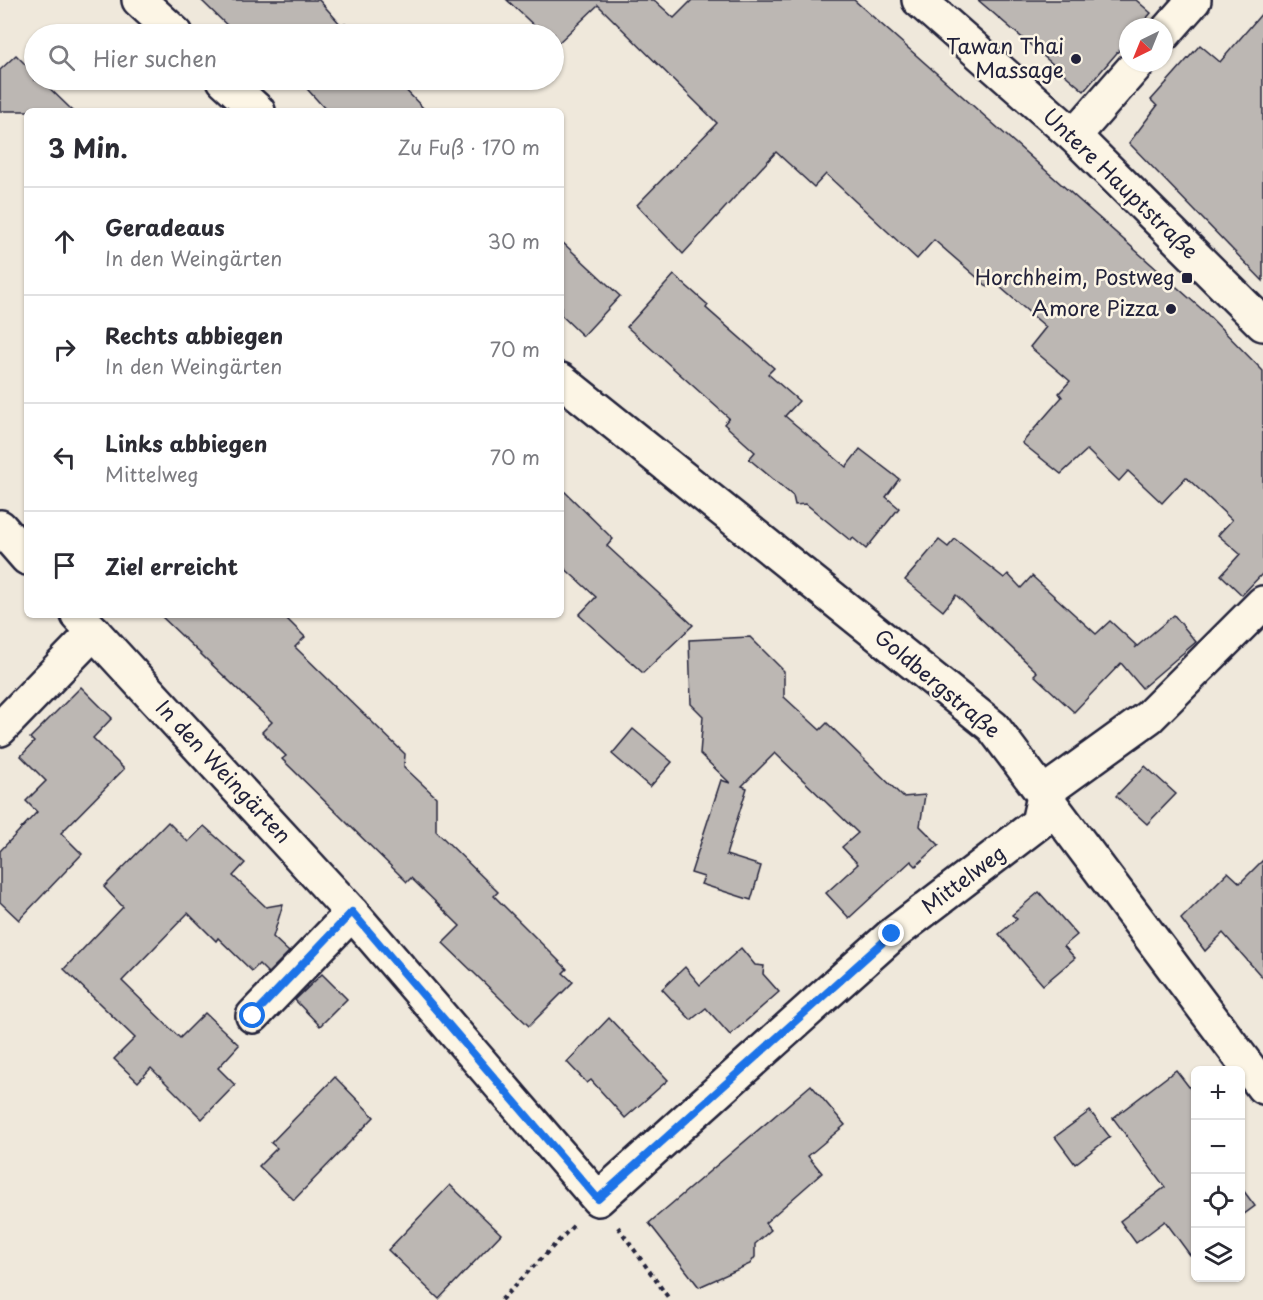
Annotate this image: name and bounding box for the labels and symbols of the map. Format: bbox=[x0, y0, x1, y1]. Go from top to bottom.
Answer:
north arrow bbox=[1119, 18, 1173, 72]
place label: Tawan Thai Massage bbox=[946, 29, 1064, 85]
marker: Tawan Thai Massage bbox=[1069, 52, 1083, 66]
street label: Untere Hauptstraße bbox=[1036, 100, 1206, 265]
place label: Horchheim, Postweg bbox=[975, 260, 1175, 292]
marker: Horchheim, Postweg bbox=[1180, 271, 1194, 285]
place label: Amore Pizza bbox=[1032, 291, 1159, 323]
marker: Amore Pizza bbox=[1164, 302, 1178, 316]
street label: Goldbergstraße bbox=[868, 620, 1008, 745]
street label: In den Weingärten bbox=[149, 692, 300, 850]
street label: Mittelweg bbox=[914, 836, 1012, 921]
route end bbox=[878, 920, 904, 946]
route start bbox=[239, 1002, 265, 1028]

